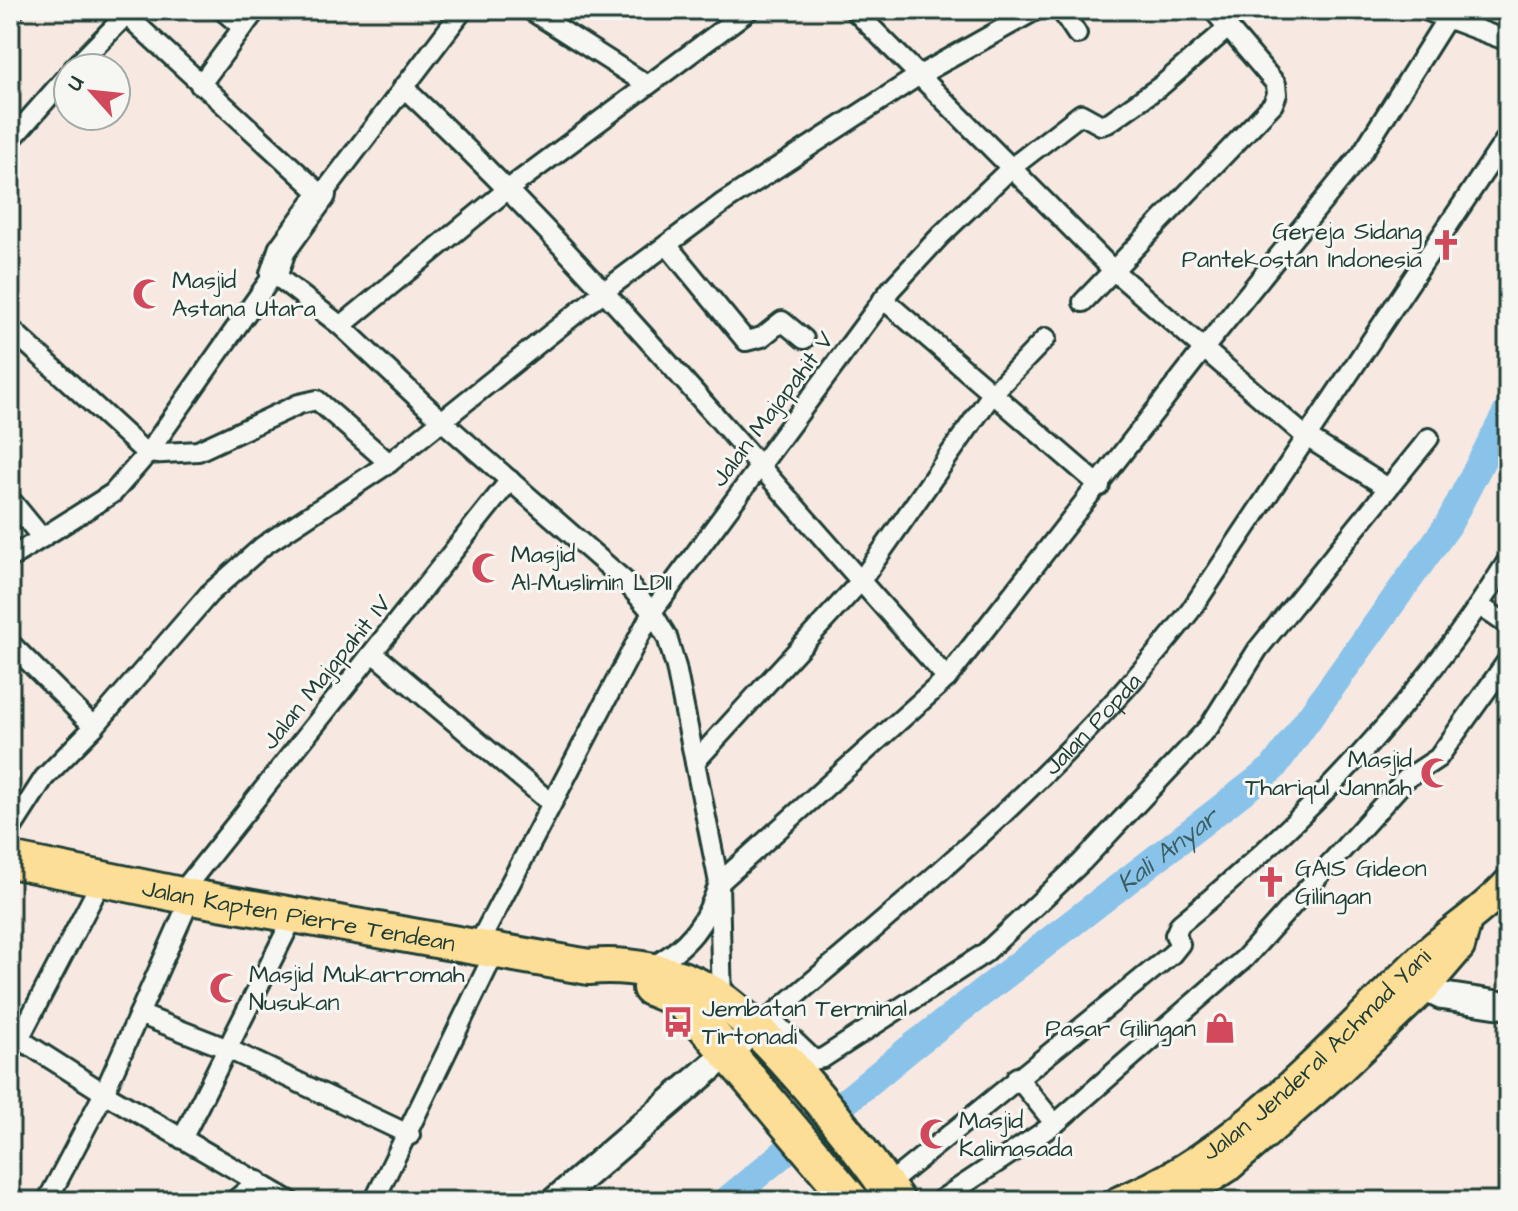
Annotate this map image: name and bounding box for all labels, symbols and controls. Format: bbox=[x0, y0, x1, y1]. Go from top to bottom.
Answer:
north arrow bbox=[52, 52, 132, 132]
text: U bbox=[59, 71, 92, 96]
place label: Gereja Sidang Pantekostan Indonesia bbox=[1182, 215, 1422, 277]
church icon: Gereja Sidang Pantekostan Indonesia bbox=[1429, 228, 1463, 262]
place label: Masjid Astana Utara bbox=[172, 264, 316, 326]
mosque icon: Masjid Astana Utara bbox=[131, 277, 165, 311]
street label: Jalan Majapahit V bbox=[703, 325, 842, 494]
place label: Masjid Al-Muslimin LDII bbox=[511, 538, 672, 600]
mosque icon: Masjid Al-Muslimin LDII bbox=[470, 551, 504, 585]
street label: Jalan Majapahit IV bbox=[254, 588, 400, 757]
street label: Jalan Popda bbox=[1037, 666, 1150, 783]
place label: Masjid Thariqul Jannah bbox=[1245, 743, 1412, 805]
mosque icon: Masjid Thariqul Jannah bbox=[1419, 756, 1453, 790]
water label: Kali Anyar bbox=[1110, 798, 1228, 901]
place label: GAIS Gideon Gilingan bbox=[1295, 852, 1427, 915]
church icon: GAIS Gideon Gilingan bbox=[1254, 865, 1288, 899]
street label: Jalan Kapten Pierre Tendean bbox=[139, 871, 458, 961]
street label: Jalan Jenderal Achmad Yani bbox=[1196, 941, 1439, 1169]
place label: Masjid Mukarromah Nusukan bbox=[249, 958, 465, 1020]
mosque icon: Masjid Mukarromah Nusukan bbox=[208, 971, 242, 1005]
place label: Jembatan Terminal Tirtonadi bbox=[702, 992, 907, 1054]
bus stop icon: Jembatan Terminal Tirtonadi bbox=[661, 1005, 695, 1039]
shop icon: Pasar Gilingan bbox=[1203, 1011, 1237, 1045]
place label: Pasar Gilingan bbox=[1045, 1012, 1196, 1047]
place label: Masjid Kalimasada bbox=[959, 1104, 1073, 1166]
mosque icon: Masjid Kalimasada bbox=[918, 1117, 952, 1151]

